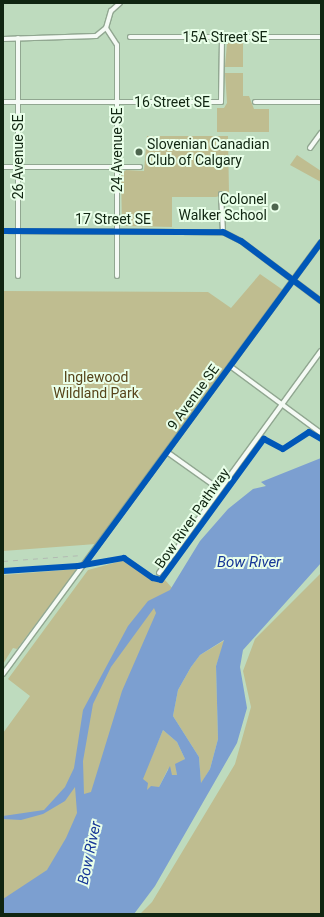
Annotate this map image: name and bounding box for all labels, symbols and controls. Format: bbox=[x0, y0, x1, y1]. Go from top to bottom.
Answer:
street label: 15A Street SE bbox=[182, 29, 268, 45]
street label: 16 Street SE bbox=[134, 94, 210, 110]
street label: 24 Avenue SE bbox=[109, 108, 125, 192]
street label: 26 Avenue SE bbox=[10, 115, 26, 199]
place label: Slovenian Canadian Club of Calgary bbox=[147, 136, 269, 168]
marker: Slovenian Canadian Club of Calgary bbox=[134, 147, 144, 157]
place label: Colonel Walker School bbox=[178, 191, 267, 224]
marker: Colonel Walker School bbox=[270, 202, 280, 212]
street label: 17 Street SE bbox=[75, 211, 151, 227]
street label: 9 Avenue SE bbox=[164, 361, 222, 433]
park label: Inglewood Wildland Park bbox=[53, 369, 139, 402]
street label: Bow River Pathway bbox=[151, 465, 233, 571]
water label: Bow River bbox=[217, 554, 281, 572]
water label: Bow River bbox=[75, 820, 105, 886]

